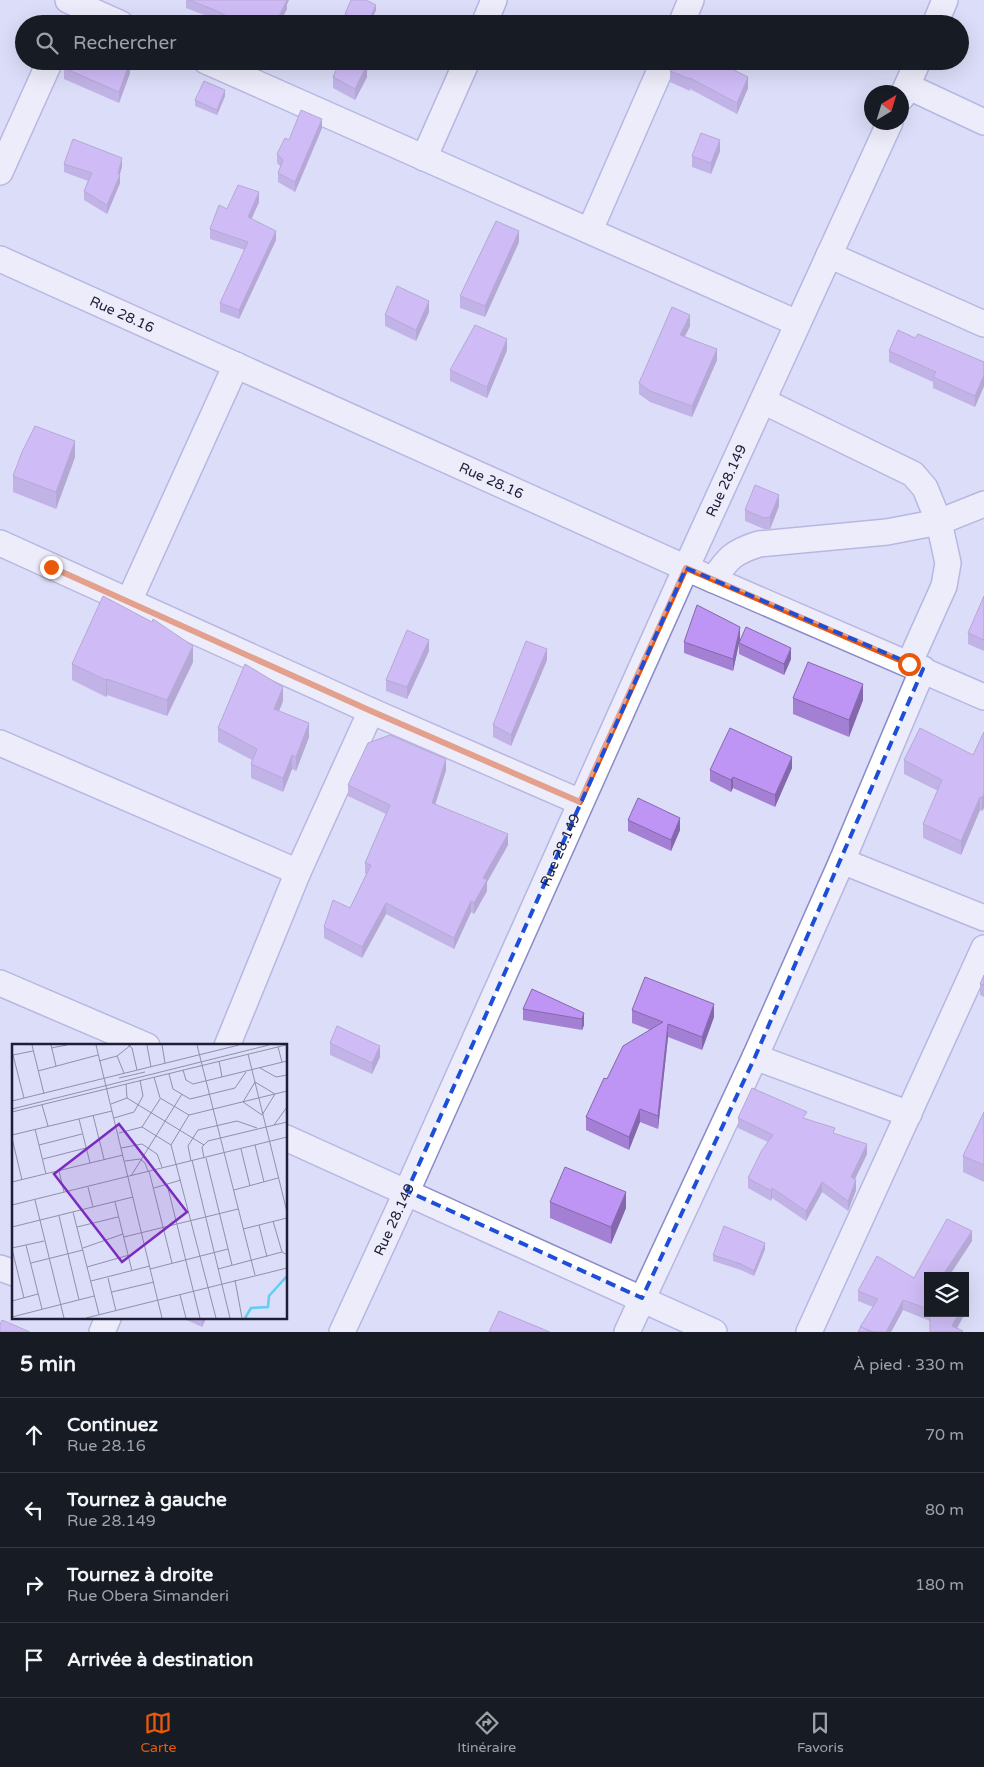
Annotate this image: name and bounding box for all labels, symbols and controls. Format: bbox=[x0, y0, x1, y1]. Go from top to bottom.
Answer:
search box bbox=[15, 15, 969, 70]
icon: search bbox=[33, 29, 61, 57]
text: Rechercher bbox=[73, 32, 176, 54]
north arrow bbox=[864, 85, 909, 130]
street label: Rue 28.16 bbox=[87, 293, 157, 336]
street label: Rue 28.149 bbox=[703, 442, 750, 520]
street label: Rue 28.16 bbox=[456, 459, 526, 503]
route end bbox=[40, 556, 63, 579]
route start bbox=[898, 653, 921, 676]
street label: Rue 28.149 bbox=[537, 811, 584, 889]
inset map bbox=[12, 1044, 288, 1320]
street label: Rue 28.149 bbox=[370, 1181, 418, 1258]
map controls bbox=[924, 1272, 969, 1317]
button: layers bbox=[924, 1272, 969, 1317]
text: 5 min bbox=[20, 1352, 76, 1377]
text: À pied · 330 m bbox=[853, 1355, 964, 1375]
text: Continuez bbox=[67, 1414, 158, 1436]
icon: ahead bbox=[20, 1421, 48, 1449]
text: 70 m bbox=[925, 1425, 964, 1445]
text: Rue 28.16 bbox=[67, 1436, 146, 1456]
text: Tournez à gauche bbox=[67, 1489, 227, 1511]
icon: left bbox=[20, 1496, 48, 1524]
text: 80 m bbox=[925, 1500, 964, 1520]
text: Rue 28.149 bbox=[67, 1511, 156, 1531]
text: Tournez à droite bbox=[67, 1564, 213, 1586]
icon: right bbox=[20, 1571, 48, 1599]
text: 180 m bbox=[915, 1575, 964, 1595]
text: Rue Obera Simanderi bbox=[67, 1586, 229, 1606]
icon: arrive bbox=[20, 1646, 48, 1674]
text: Arrivée à destination bbox=[67, 1649, 253, 1671]
tab: Carte bbox=[140, 1709, 177, 1756]
tab: Itinéraire bbox=[457, 1709, 516, 1756]
tab: Favoris bbox=[797, 1709, 844, 1756]

